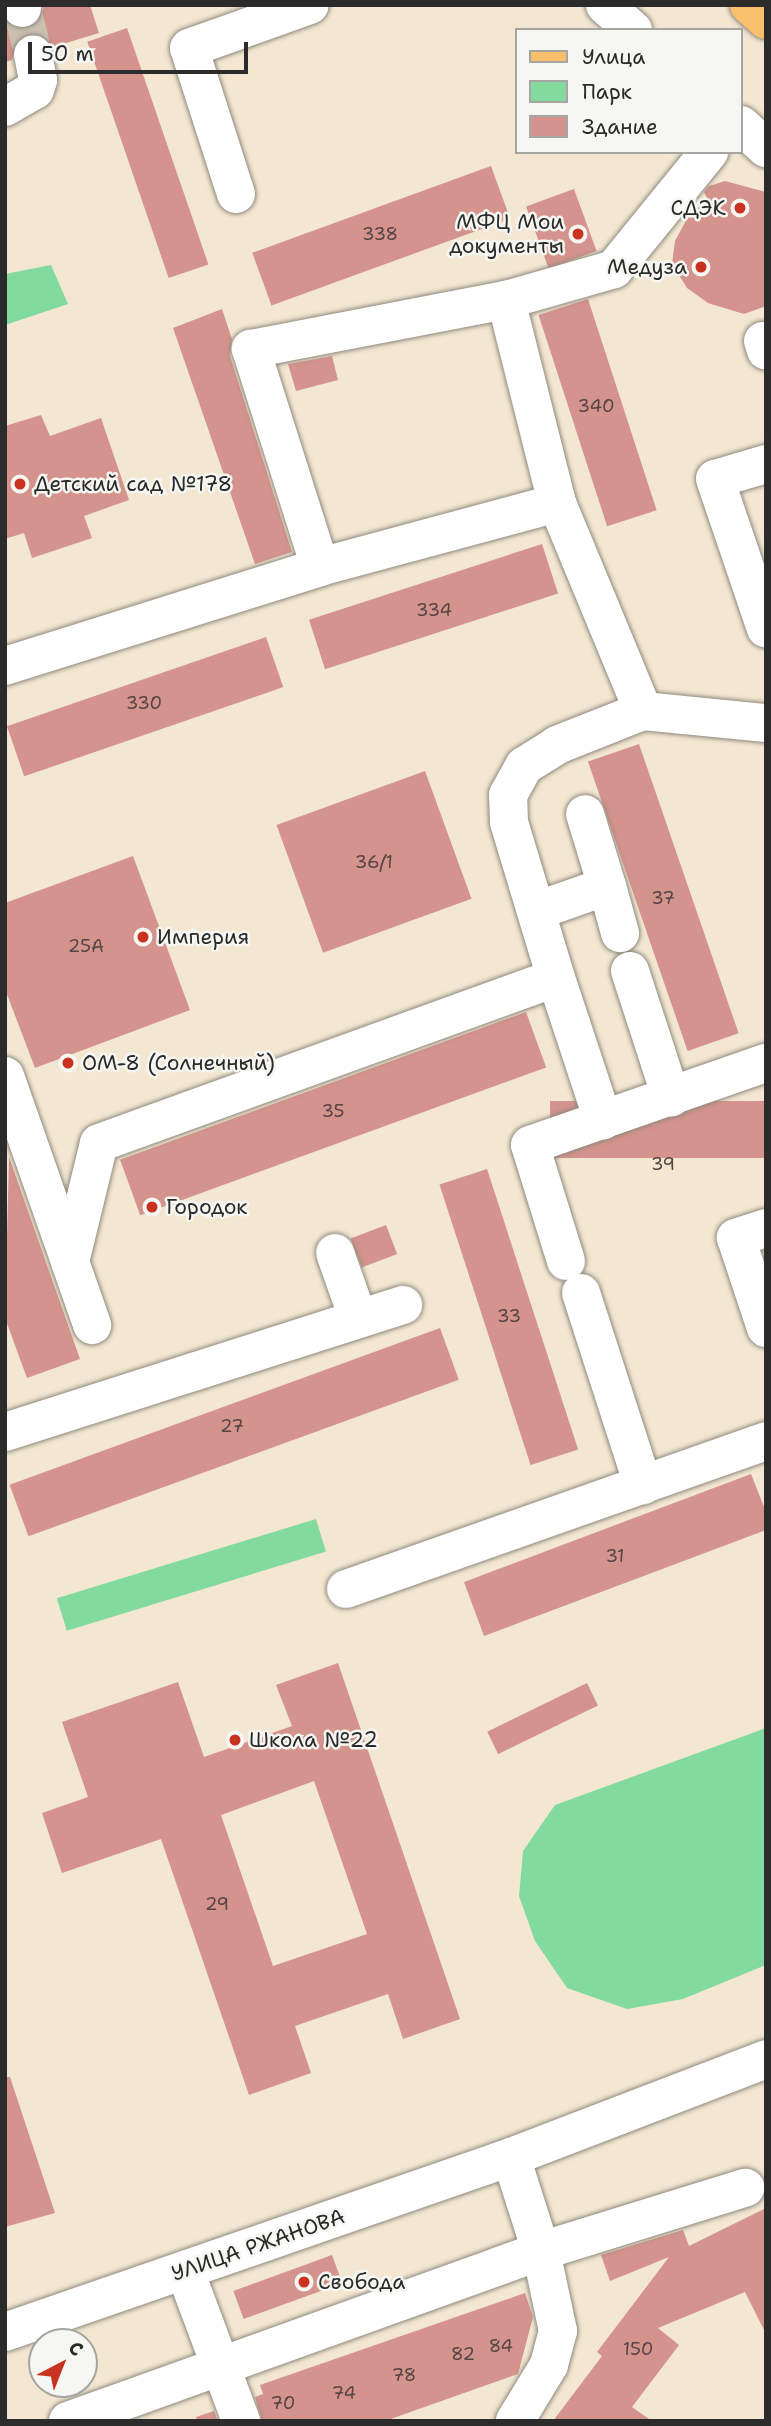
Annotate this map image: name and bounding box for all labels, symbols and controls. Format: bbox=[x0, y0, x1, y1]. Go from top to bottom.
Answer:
scale bar bbox=[32, 28, 252, 72]
legend bbox=[516, 28, 743, 154]
text: 50 m bbox=[41, 40, 94, 68]
text: Улица bbox=[582, 43, 645, 71]
text: Парк bbox=[582, 78, 632, 106]
text: Здание bbox=[582, 113, 658, 141]
place label: СДЭК bbox=[671, 195, 726, 221]
marker: СДЭК bbox=[732, 200, 748, 216]
place label: МФЦ Мои документы bbox=[449, 209, 564, 259]
house number: 338 bbox=[362, 223, 398, 245]
marker: МФЦ Мои документы bbox=[570, 226, 586, 242]
place label: Медуза bbox=[607, 254, 687, 280]
marker: Медуза bbox=[693, 259, 709, 275]
house number: 340 bbox=[578, 395, 614, 417]
place label: Детский сад №178 bbox=[34, 471, 232, 497]
marker: Детский сад №178 bbox=[12, 476, 28, 492]
house number: 334 bbox=[416, 599, 452, 621]
house number: 330 bbox=[126, 692, 162, 714]
house number: 36/1 bbox=[355, 851, 393, 873]
house number: 37 bbox=[651, 887, 675, 909]
place label: Империя bbox=[157, 924, 249, 950]
marker: Империя bbox=[135, 929, 151, 945]
house number: 25А bbox=[68, 935, 104, 957]
place label: ОМ-8 (Солнечный) bbox=[82, 1050, 275, 1076]
marker: ОМ-8 (Солнечный) bbox=[60, 1055, 76, 1071]
house number: 35 bbox=[321, 1100, 345, 1122]
house number: 39 bbox=[651, 1153, 675, 1175]
place label: Городок bbox=[166, 1194, 248, 1220]
marker: Городок bbox=[144, 1199, 160, 1215]
house number: 33 bbox=[497, 1305, 521, 1327]
house number: 27 bbox=[220, 1415, 244, 1437]
house number: 31 bbox=[605, 1545, 625, 1567]
place label: Школа №22 bbox=[249, 1727, 378, 1753]
marker: Школа №22 bbox=[227, 1732, 243, 1748]
house number: 29 bbox=[205, 1893, 229, 1915]
street label: УЛИЦА РЖАНОВА bbox=[168, 2204, 348, 2286]
place label: Свобода bbox=[318, 2269, 405, 2295]
marker: Свобода bbox=[296, 2274, 312, 2290]
north arrow bbox=[28, 2328, 98, 2398]
text: С bbox=[63, 2335, 89, 2362]
house number: 84 bbox=[489, 2335, 513, 2357]
house number: 150 bbox=[623, 2338, 653, 2360]
house number: 82 bbox=[451, 2343, 475, 2365]
house number: 78 bbox=[392, 2364, 416, 2386]
house number: 74 bbox=[332, 2382, 356, 2404]
house number: 70 bbox=[271, 2392, 295, 2414]

